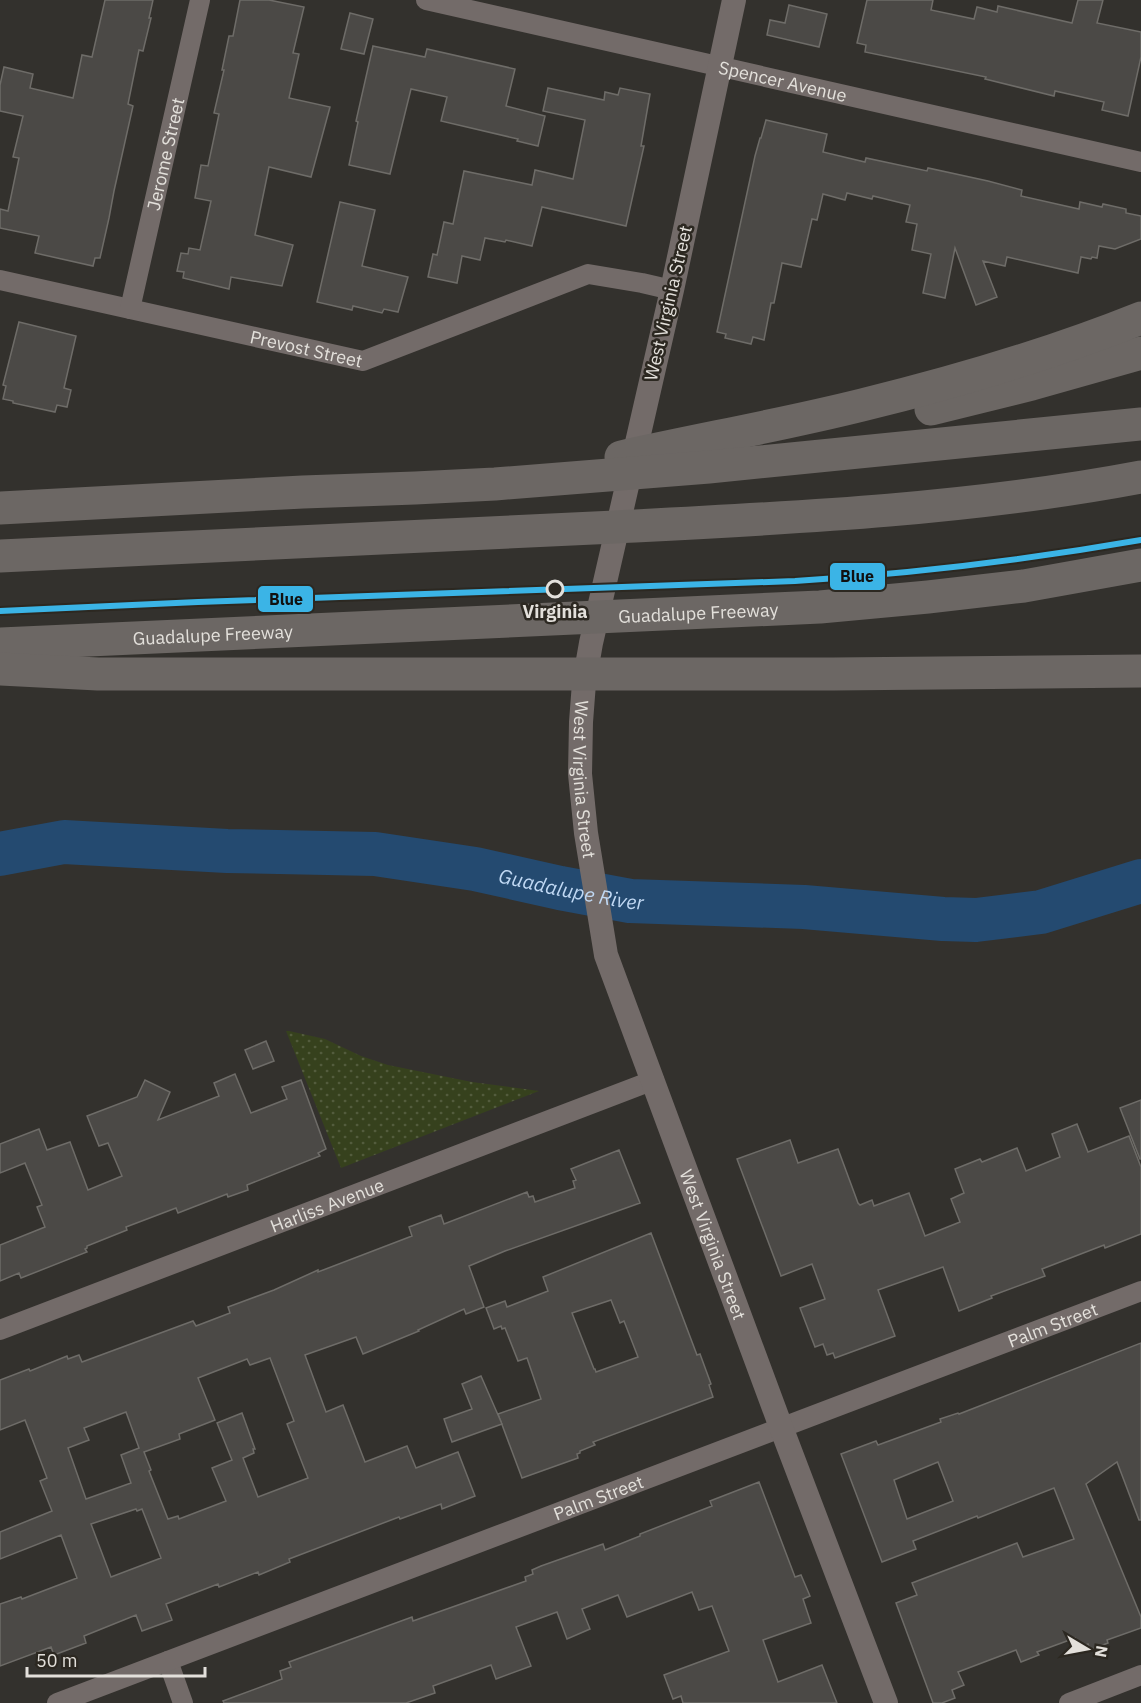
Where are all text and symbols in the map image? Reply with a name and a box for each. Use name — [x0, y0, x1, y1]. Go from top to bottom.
street label: Spencer Avenue — [717, 55, 849, 107]
street label: Jerome Street — [141, 95, 189, 213]
street label: West Virginia Street — [639, 223, 697, 383]
street label: Prevost Street — [248, 325, 365, 372]
line badge: Blue — [829, 562, 886, 591]
text: Blue — [840, 566, 874, 586]
marker: Virginia — [546, 580, 564, 598]
line badge: Blue — [257, 585, 314, 613]
text: Blue — [269, 589, 303, 609]
street label: Guadalupe Freeway — [618, 597, 779, 628]
place label: Virginia — [522, 600, 588, 623]
street label: Guadalupe Freeway — [132, 619, 293, 649]
street label: West Virginia Street — [568, 699, 601, 860]
water label: Guadalupe River — [496, 861, 645, 915]
street label: West Virginia Street — [675, 1166, 752, 1323]
street label: Harliss Avenue — [267, 1173, 387, 1237]
street label: Palm Street — [1004, 1297, 1101, 1352]
street label: Palm Street — [550, 1470, 647, 1525]
north arrow — [1057, 1619, 1117, 1679]
scale bar — [27, 1640, 206, 1678]
text: N — [1091, 1644, 1113, 1659]
text: 50 m — [36, 1649, 78, 1672]

